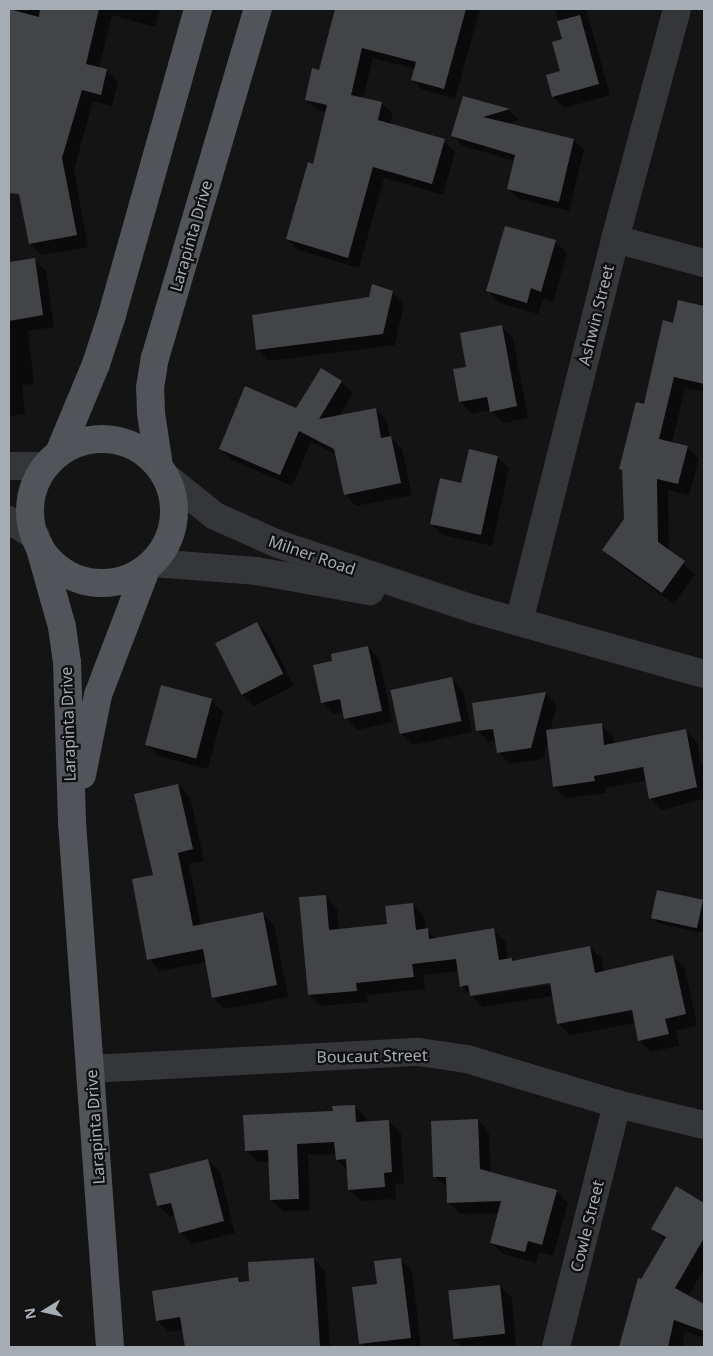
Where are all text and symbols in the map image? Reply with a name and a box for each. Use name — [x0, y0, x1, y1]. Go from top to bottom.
street label: Larapinta Drive — [166, 178, 216, 294]
street label: Ashwin Street — [574, 263, 618, 367]
street label: Milner Road — [266, 531, 358, 579]
street label: Larapinta Drive — [56, 666, 80, 782]
street label: Boucaut Street — [316, 1045, 428, 1067]
street label: Larapinta Drive — [81, 1069, 109, 1185]
street label: Cowle Street — [566, 1178, 608, 1274]
north arrow — [20, 1286, 70, 1336]
text: N — [19, 1306, 40, 1321]

